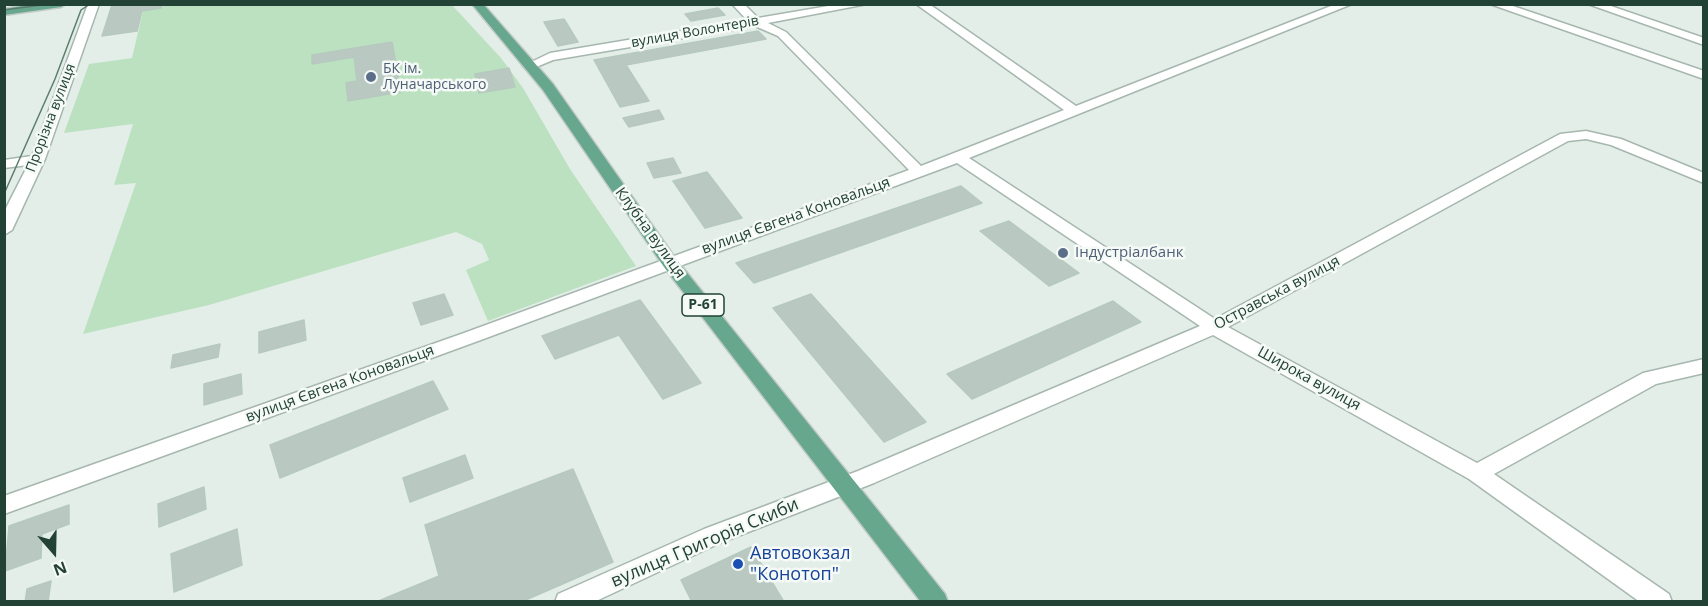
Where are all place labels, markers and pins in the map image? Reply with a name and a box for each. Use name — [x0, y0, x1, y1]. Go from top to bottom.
place label: БК ім. Луначарського — [383, 61, 486, 94]
marker: БК ім. Луначарського — [364, 70, 378, 84]
place label: Індустріалбанк — [1075, 244, 1183, 262]
marker: Індустріалбанк — [1056, 246, 1070, 260]
place label: Автовокзал "Конотоп" — [750, 543, 850, 586]
marker: Автовокзал "Конотоп" — [731, 557, 745, 571]

